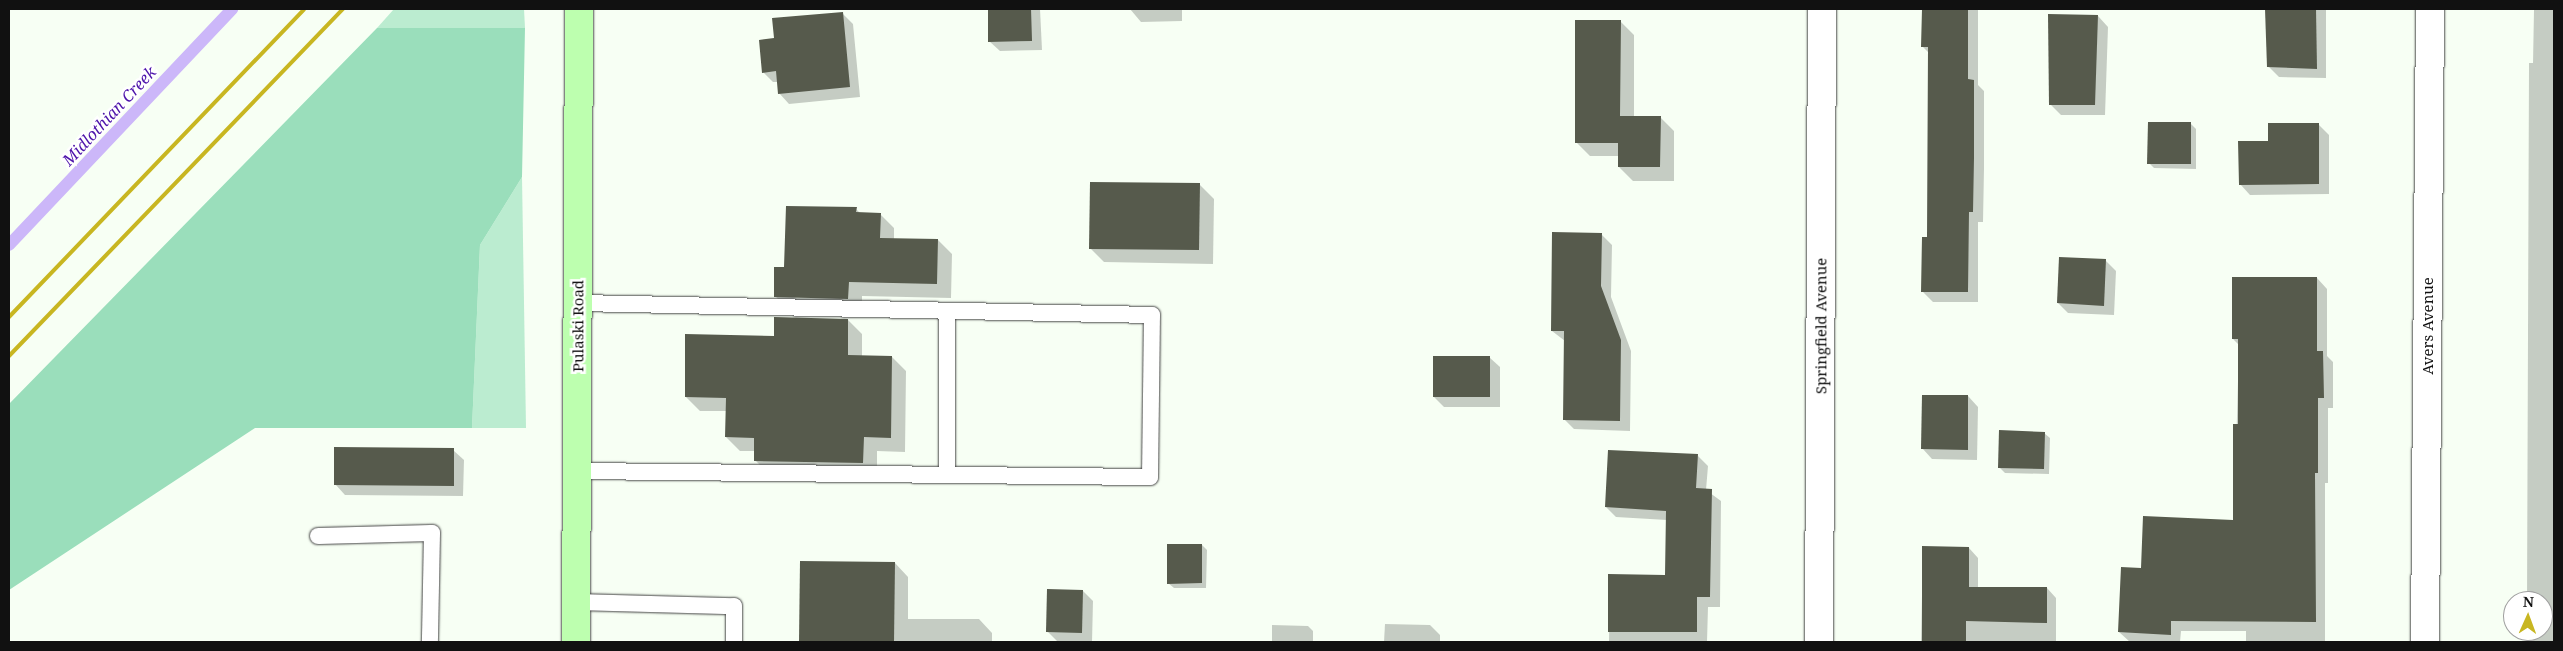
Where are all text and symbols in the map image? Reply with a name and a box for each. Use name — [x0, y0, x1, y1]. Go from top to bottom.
water label: Midlothian Creek — [58, 62, 160, 170]
street label: Springfield Avenue — [1812, 258, 1830, 394]
street label: Avers Avenue — [2419, 277, 2437, 375]
street label: Pulaski Road — [569, 280, 587, 372]
north arrow — [2503, 591, 2553, 641]
text: N — [2523, 592, 2534, 611]

